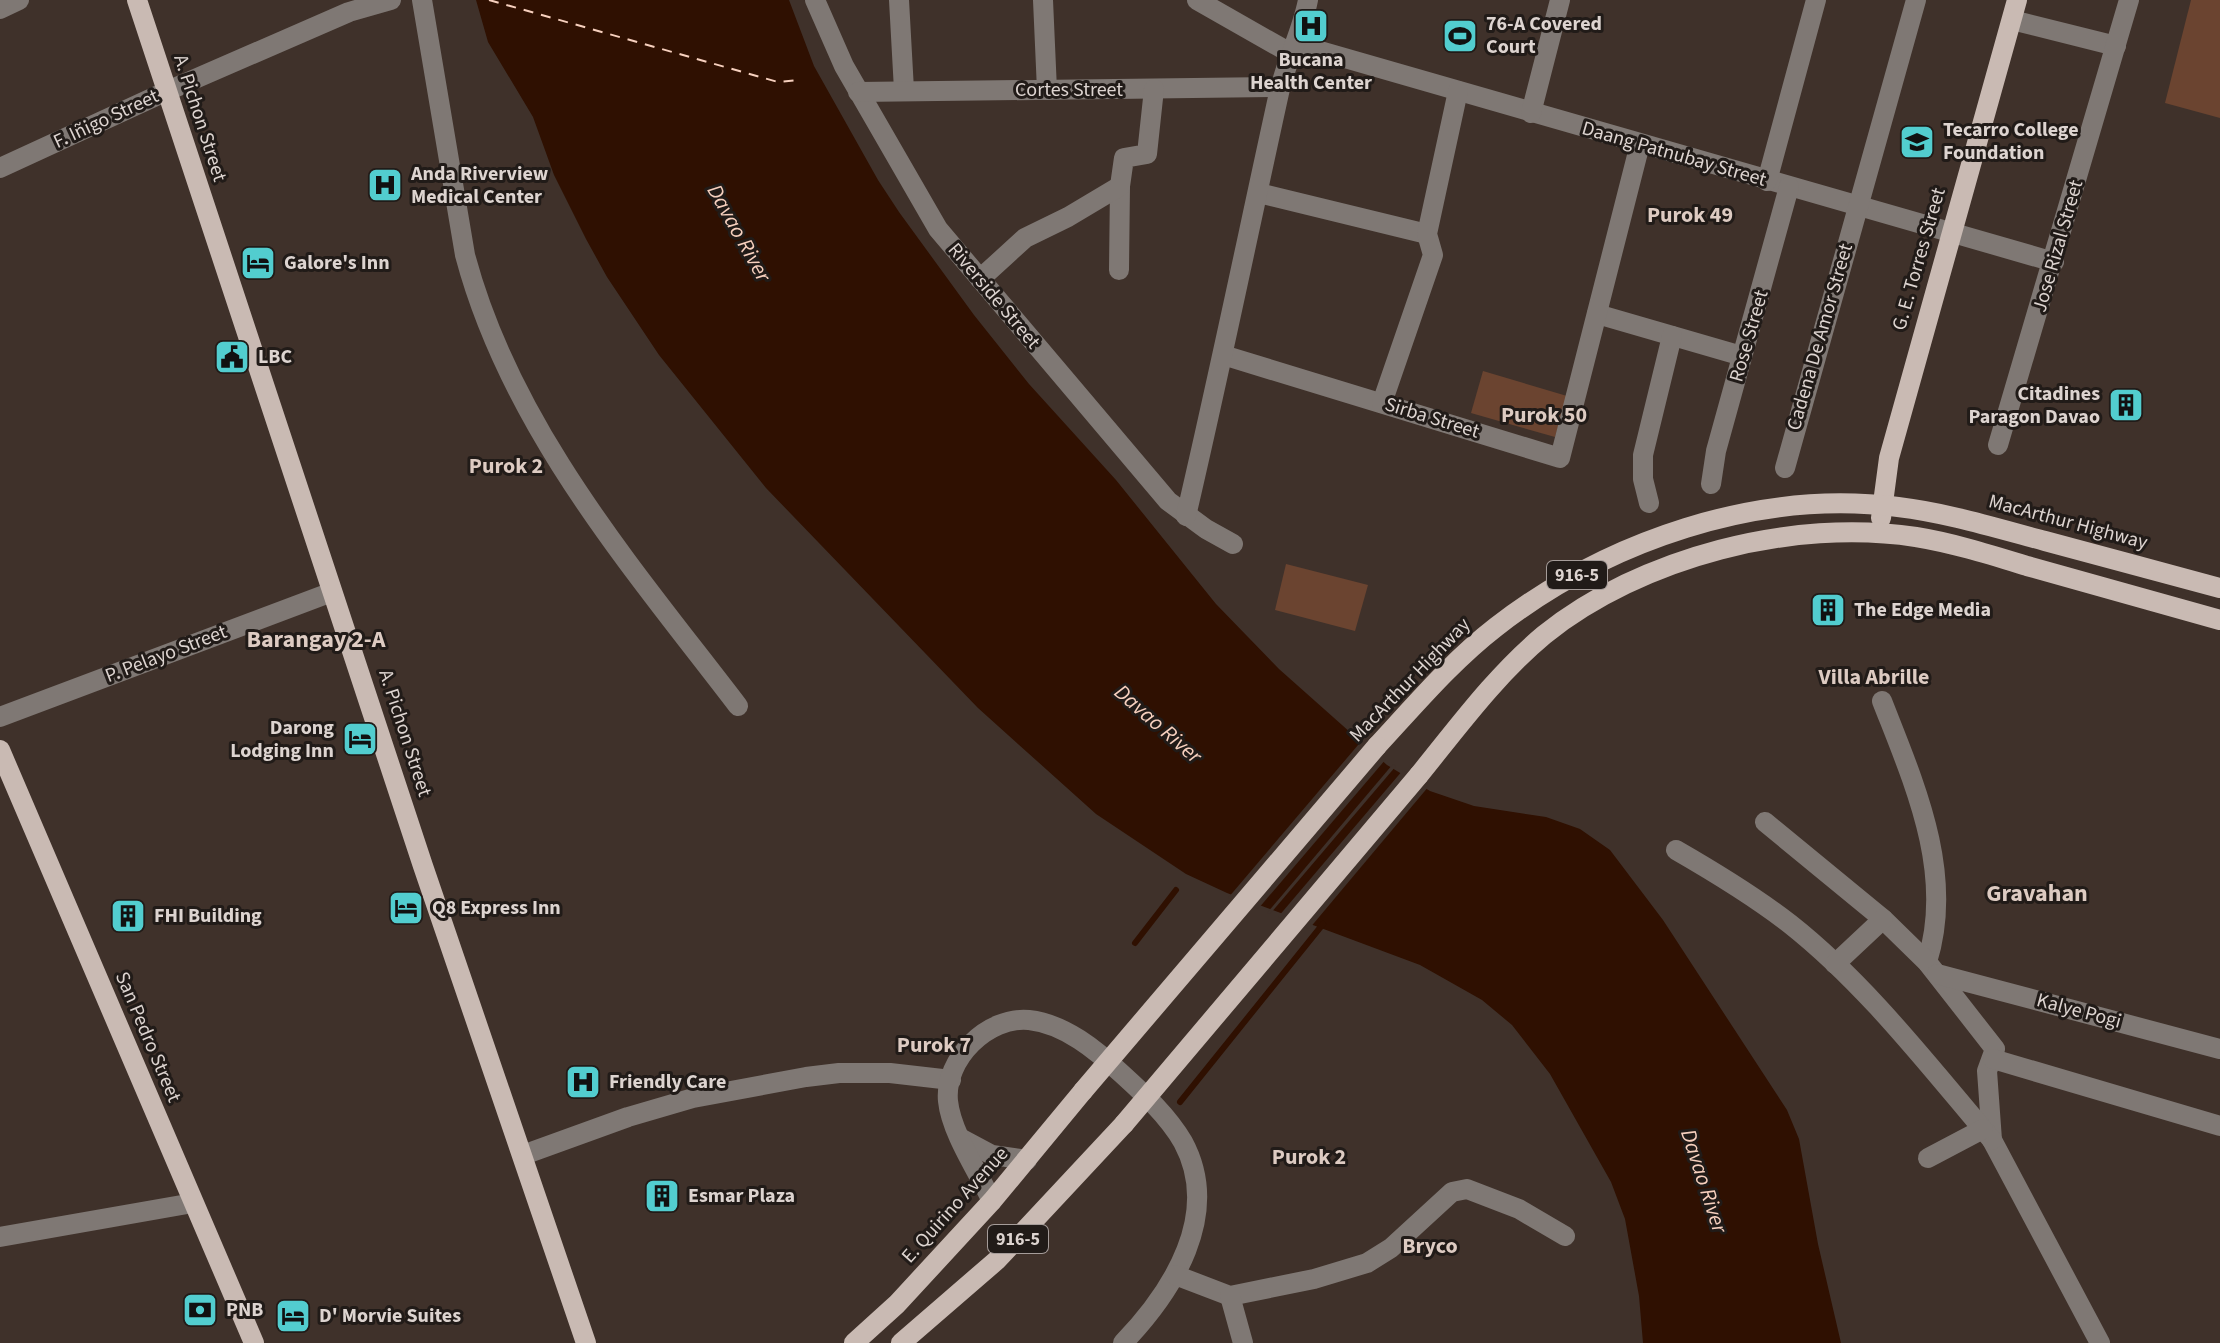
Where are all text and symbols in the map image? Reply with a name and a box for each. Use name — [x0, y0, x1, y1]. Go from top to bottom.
hospital icon: Bucana Health Center — [1292, 7, 1330, 45]
place label: 76-A Covered Court — [1486, 10, 1602, 61]
sports icon: 76-A Covered Court — [1441, 17, 1479, 55]
place label: Bucana Health Center — [1250, 46, 1372, 97]
street label: A. Pichon Street — [166, 51, 234, 185]
street label: Cortes Street — [1015, 76, 1123, 104]
street label: F. Iñigo Street — [49, 82, 163, 156]
street label: Daang Patnubay Street — [1579, 114, 1770, 194]
place label: Tecarro College Foundation — [1943, 116, 2079, 167]
school or university icon: Tecarro College Foundation — [1898, 123, 1936, 161]
place label: Anda Riverview Medical Center — [410, 160, 549, 211]
hospital icon: Anda Riverview Medical Center — [366, 166, 404, 204]
street label: Jose Rizal Street — [2026, 176, 2090, 315]
water label: Davao River — [699, 178, 780, 289]
street label: G. E. Torres Street — [1885, 184, 1953, 334]
district label: Purok 49 — [1647, 199, 1733, 231]
street label: Riverside Street — [941, 237, 1047, 355]
street label: Cadena De Amor Street — [1780, 240, 1860, 434]
hotel icon: Galore's Inn — [239, 244, 277, 282]
place label: Galore's Inn — [284, 249, 390, 277]
street label: Rose Street — [1723, 287, 1776, 385]
public building icon: LBC — [213, 338, 251, 376]
place label: LBC — [258, 343, 292, 371]
place label: Citadines Paragon Davao — [1968, 380, 2100, 431]
building icon: Citadines Paragon Davao — [2107, 386, 2145, 424]
street label: Sirba Street — [1381, 390, 1483, 446]
district label: Purok 50 — [1501, 399, 1587, 431]
district label: Purok 2 — [469, 450, 543, 482]
street label: MacArthur Highway — [1985, 487, 2151, 557]
road number: 916-5 — [1547, 561, 1607, 589]
building icon: The Edge Media — [1809, 591, 1847, 629]
place label: The Edge Media — [1854, 596, 1991, 624]
street label: MacArthur Highway — [1343, 611, 1477, 749]
street label: P. Pelayo Street — [101, 618, 231, 690]
district label: Barangay 2-A — [246, 622, 386, 657]
district label: Villa Abrille — [1818, 661, 1929, 693]
street label: A. Pichon Street — [371, 666, 439, 800]
water label: Davao River — [1107, 677, 1210, 772]
place label: Darong Lodging Inn — [230, 714, 334, 765]
hotel icon: Darong Lodging Inn — [341, 720, 379, 758]
district label: Gravahan — [1986, 876, 2088, 911]
hotel icon: Q8 Express Inn — [387, 889, 425, 927]
place label: Q8 Express Inn — [432, 894, 561, 922]
building icon: FHI Building — [109, 897, 147, 935]
place label: FHI Building — [154, 902, 262, 930]
street label: San Pedro Street — [108, 967, 188, 1107]
street label: Kalye Pogi — [2034, 986, 2124, 1036]
district label: Purok 7 — [897, 1029, 971, 1061]
hospital icon: Friendly Care — [564, 1063, 602, 1101]
place label: Friendly Care — [609, 1068, 726, 1096]
water label: Davao River — [1672, 1125, 1736, 1238]
street label: E. Quirino Avenue — [895, 1141, 1015, 1269]
district label: Purok 2 — [1272, 1141, 1346, 1173]
building icon: Esmar Plaza — [643, 1177, 681, 1215]
place label: Esmar Plaza — [688, 1182, 795, 1210]
road number: 916-5 — [988, 1225, 1048, 1253]
district label: Bryco — [1402, 1230, 1458, 1262]
bank icon: PNB — [181, 1291, 219, 1329]
place label: PNB — [226, 1296, 263, 1324]
hotel icon: D' Morvie Suites — [274, 1297, 312, 1335]
place label: D' Morvie Suites — [319, 1302, 461, 1330]

